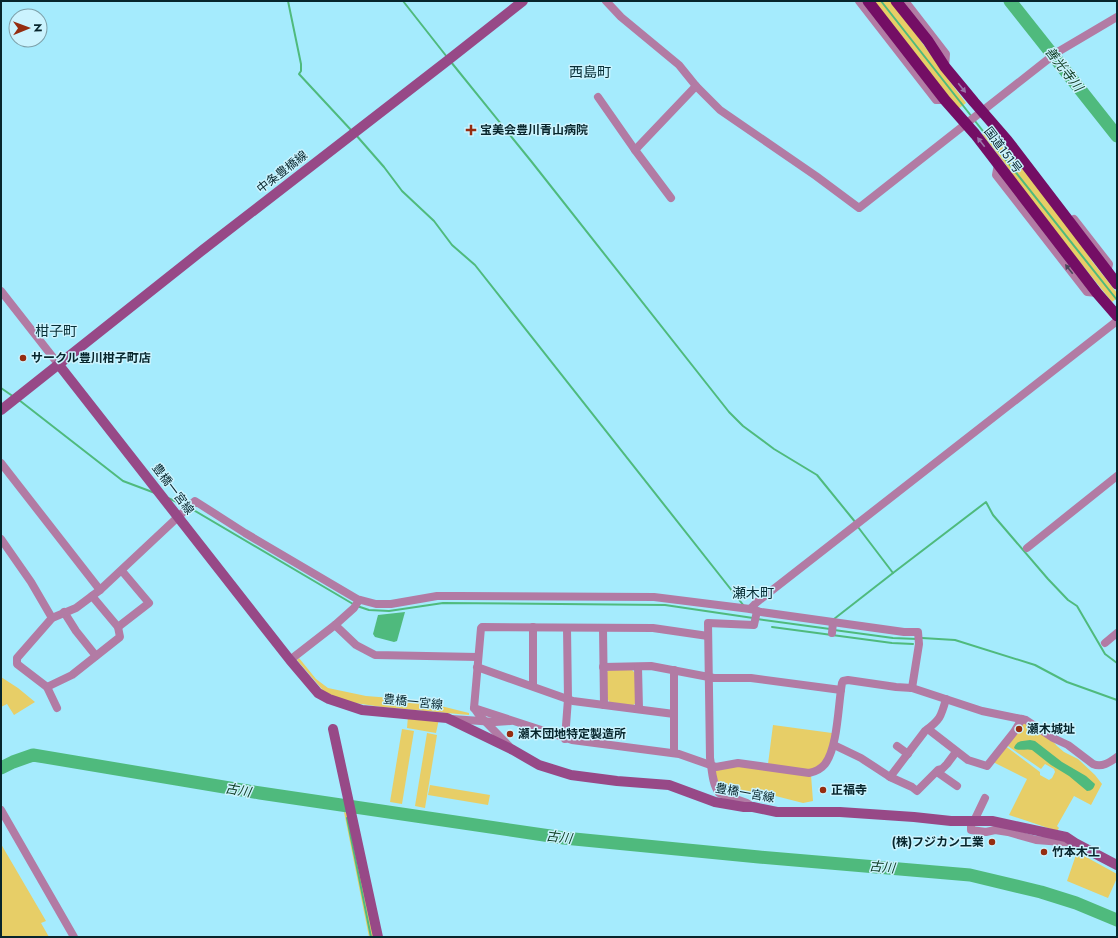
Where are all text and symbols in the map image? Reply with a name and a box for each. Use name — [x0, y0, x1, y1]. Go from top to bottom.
north arrow — [8, 8, 48, 48]
text: N — [30, 23, 46, 32]
water label: 善光寺川 — [1041, 43, 1089, 97]
district label: 西島町 — [569, 62, 611, 82]
one-way arrow — [958, 82, 966, 93]
place label: 宝美会豊川青山病院 — [480, 121, 588, 139]
street label: 国道151号 — [980, 123, 1026, 177]
marker: 宝美会豊川青山病院 — [465, 124, 477, 136]
one-way arrow — [977, 136, 985, 147]
street label: 中条豊橋線 — [253, 146, 311, 198]
one-way arrow — [1065, 264, 1074, 275]
district label: 柑子町 — [35, 321, 77, 341]
place label: サークル豊川柑子町店 — [31, 349, 151, 367]
marker: サークル豊川柑子町店 — [18, 353, 28, 363]
street label: 豊橋一宮線 — [148, 460, 198, 518]
district label: 瀬木町 — [732, 583, 774, 603]
street label: 豊橋一宮線 — [382, 690, 444, 714]
place label: 瀬木城址 — [1027, 720, 1075, 738]
marker: 瀬木城址 — [1014, 724, 1024, 734]
place label: 瀬木団地特定製造所 — [518, 725, 626, 743]
marker: 瀬木団地特定製造所 — [505, 729, 515, 739]
water label: 古川 — [224, 778, 254, 802]
street label: 豊橋一宮線 — [714, 779, 776, 807]
place label: 正福寺 — [831, 781, 867, 799]
marker: 正福寺 — [818, 785, 828, 795]
water label: 古川 — [545, 826, 575, 848]
place label: (株)フジカン工業 — [892, 833, 984, 851]
marker: (株)フジカン工業 — [987, 837, 997, 847]
place label: 竹本木工 — [1052, 843, 1100, 861]
marker: 竹本木工 — [1039, 847, 1049, 857]
water label: 古川 — [868, 856, 898, 878]

